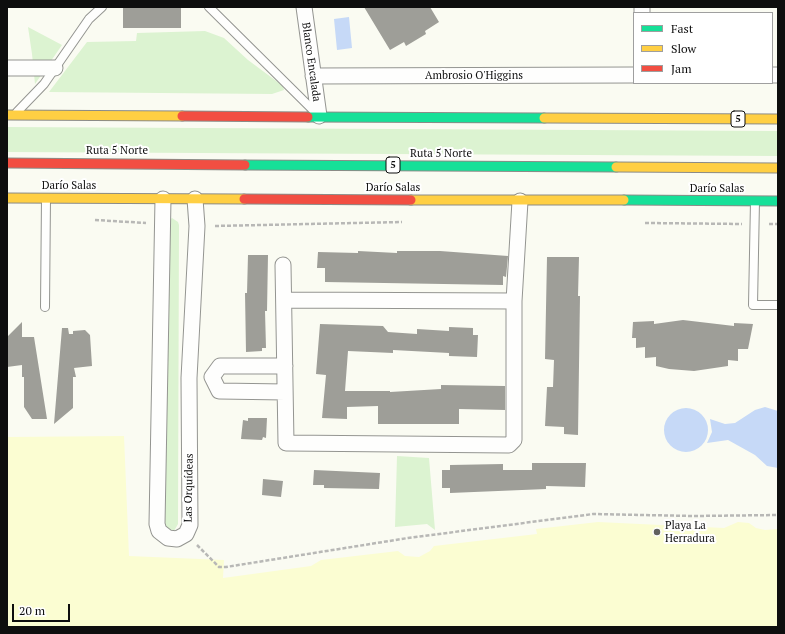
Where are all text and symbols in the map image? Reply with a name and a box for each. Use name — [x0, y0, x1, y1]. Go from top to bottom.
legend — [633, 12, 773, 84]
street label: Blanco Encalada — [299, 21, 323, 103]
text: Fast — [671, 21, 693, 36]
text: Slow — [671, 41, 696, 56]
text: Jam — [671, 61, 692, 76]
street label: Ambrosio O'Higgins — [425, 69, 523, 83]
road number: 5 — [731, 111, 745, 127]
street label: Ruta 5 Norte — [86, 144, 148, 158]
street label: Ruta 5 Norte — [410, 147, 472, 161]
road number: 5 — [386, 157, 400, 173]
street label: Darío Salas — [42, 179, 96, 193]
street label: Darío Salas — [366, 181, 420, 195]
street label: Darío Salas — [690, 182, 744, 196]
street label: Las Orquídeas — [182, 453, 196, 523]
place label: Playa La Herradura — [665, 519, 715, 545]
marker: Playa La Herradura — [652, 527, 662, 537]
scale bar — [14, 596, 72, 622]
text: 20 m — [19, 603, 45, 618]

